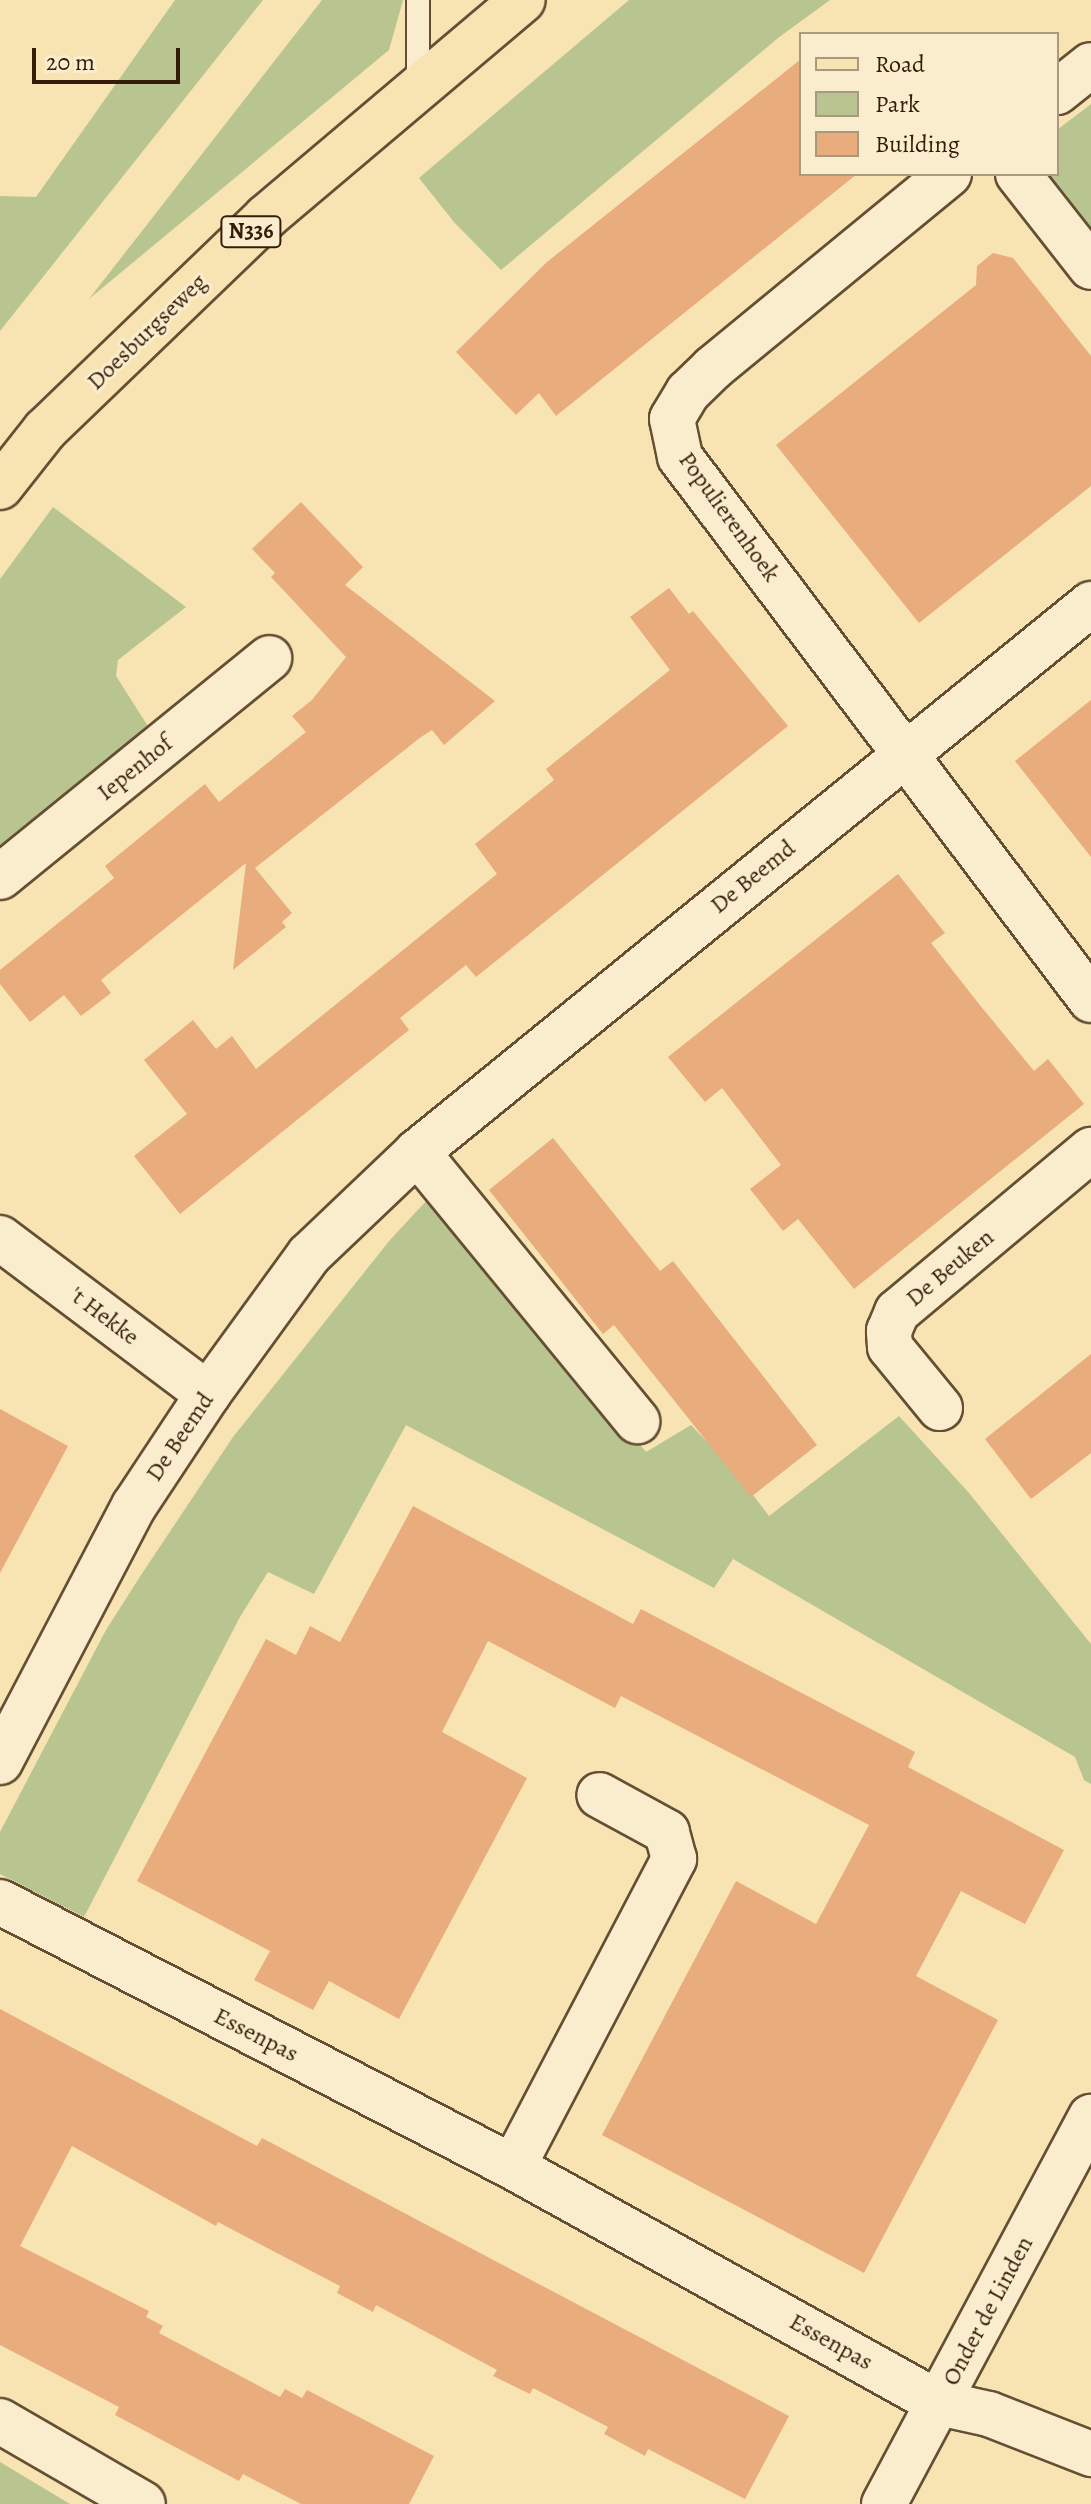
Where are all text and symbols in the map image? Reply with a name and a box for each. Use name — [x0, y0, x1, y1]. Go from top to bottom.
scale bar — [36, 32, 184, 82]
legend — [799, 32, 1059, 176]
text: 20 m — [46, 46, 95, 78]
text: Road — [875, 48, 925, 80]
text: Park — [875, 88, 920, 120]
text: Building — [875, 128, 960, 160]
road number: N336 — [219, 214, 283, 250]
street label: Doesburgseweg — [81, 268, 213, 396]
street label: Populierenhoek — [672, 446, 786, 588]
street label: Iepenhof — [92, 729, 178, 807]
street label: De Beemd — [705, 834, 801, 920]
street label: De Beuken — [900, 1223, 1000, 1313]
street label: 't Hekke — [64, 1281, 144, 1351]
street label: De Beemd — [140, 1387, 220, 1487]
street label: Essenpas — [209, 2002, 303, 2068]
street label: Onder de Linden — [937, 2232, 1039, 2390]
street label: Essenpas — [784, 2307, 878, 2377]

